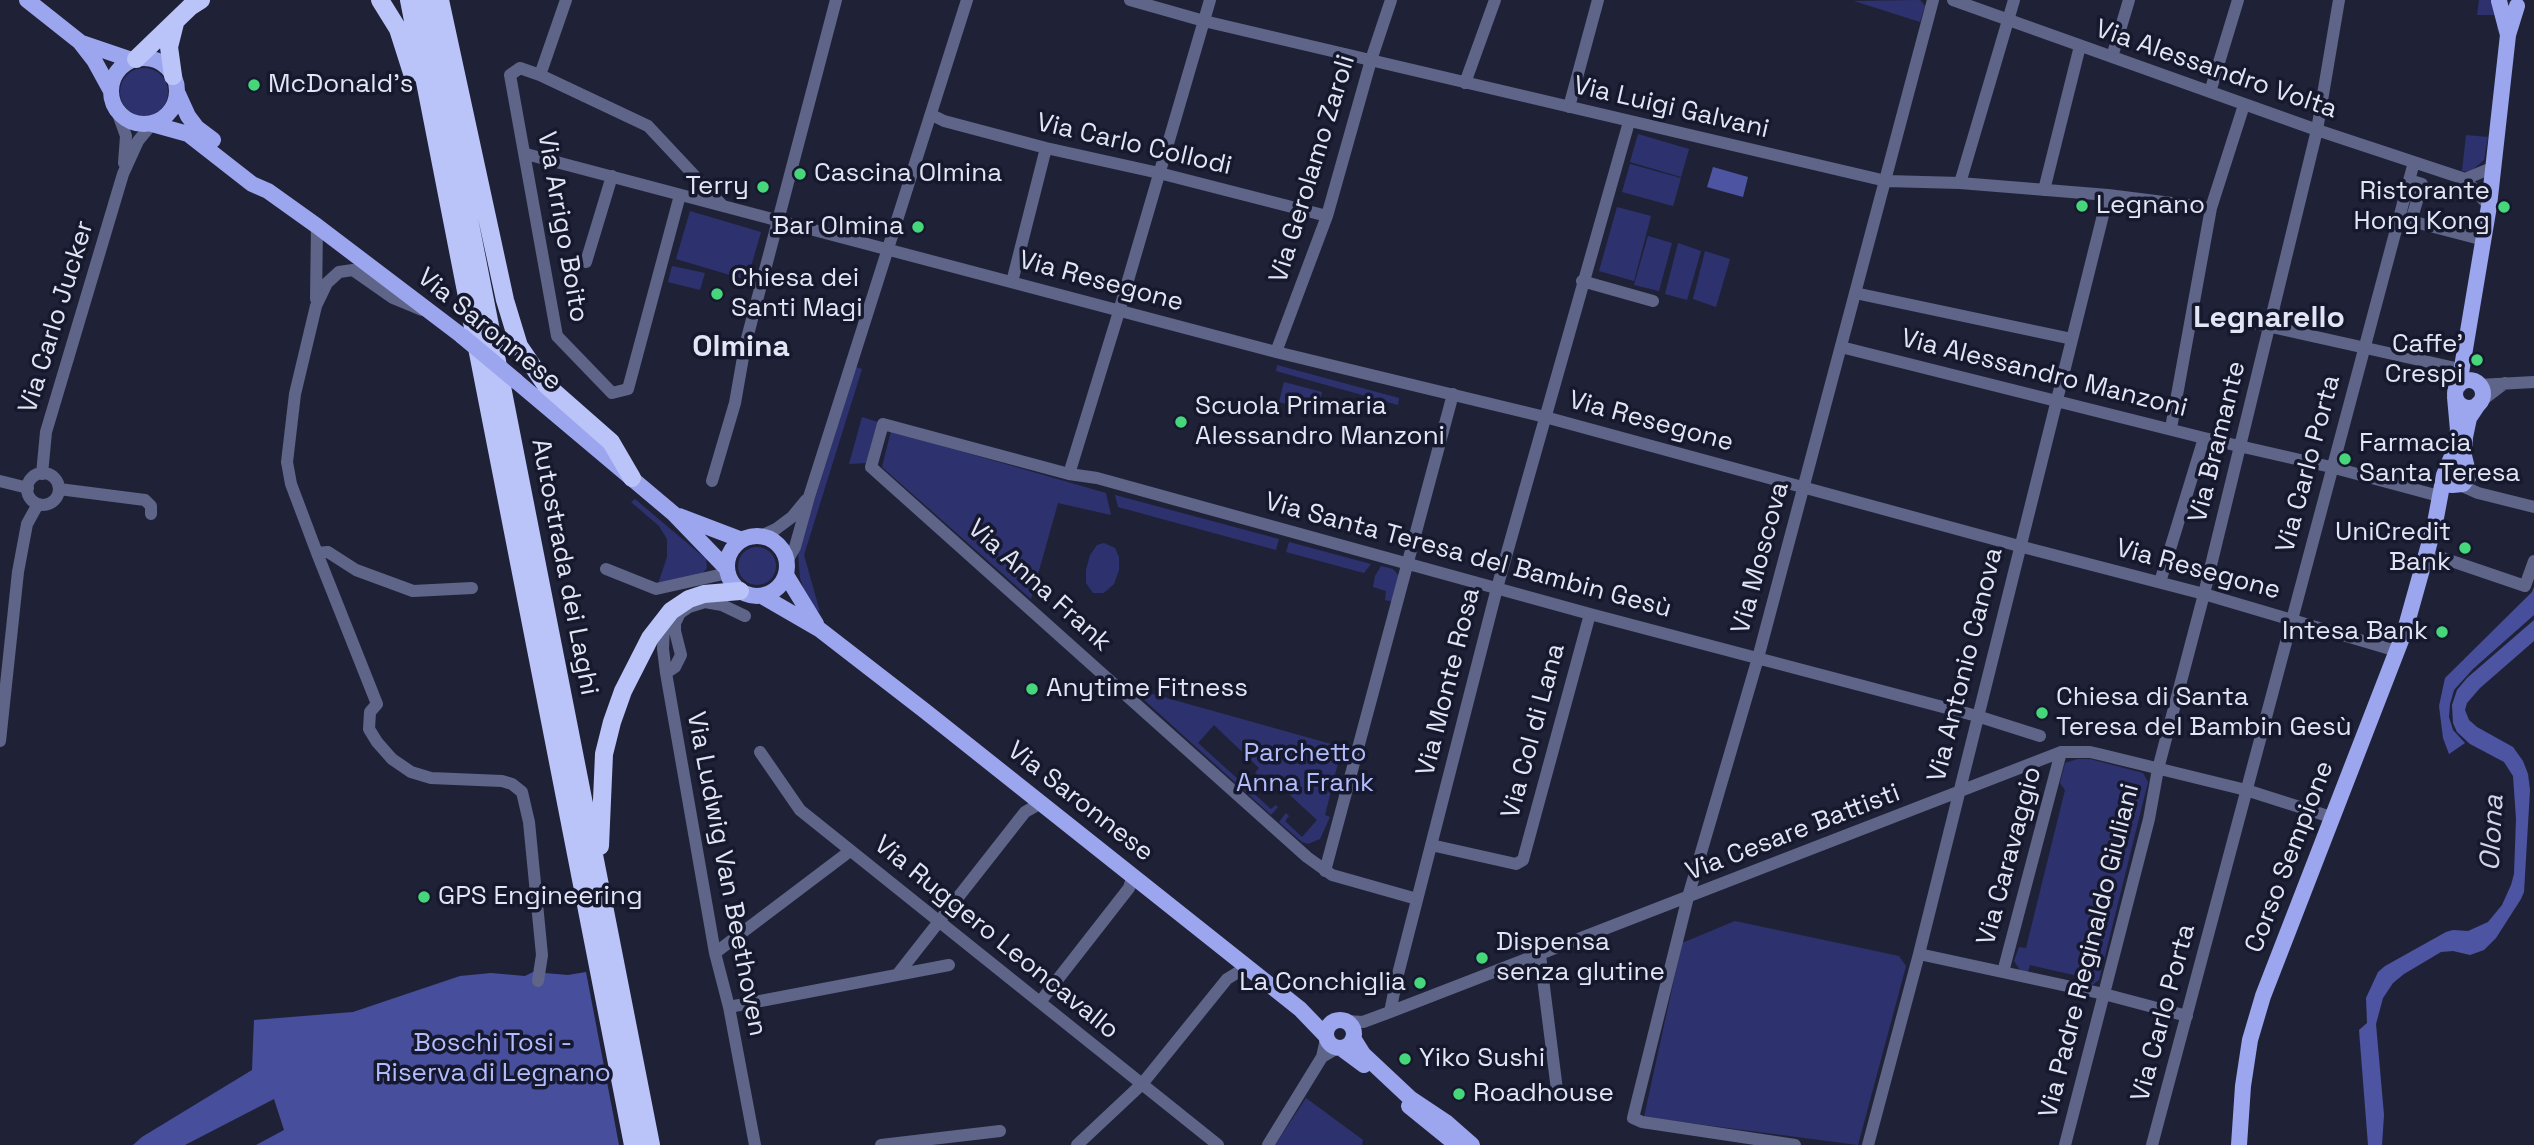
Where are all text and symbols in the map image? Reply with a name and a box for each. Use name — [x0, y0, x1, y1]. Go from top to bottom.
street label: Via Alessandro Volta — [2091, 14, 2341, 126]
street label: Via Gerolamo Zaroli — [1263, 51, 1363, 287]
place label: McDonald's — [268, 69, 413, 101]
street label: Via Luigi Galvani — [1570, 70, 1772, 146]
marker: McDonald's — [246, 77, 262, 93]
street label: Via Carlo Collodi — [1033, 107, 1235, 183]
street label: Via Arrigo Boito — [530, 129, 594, 325]
place label: Cascina Olmina — [814, 158, 1002, 190]
marker: Cascina Olmina — [792, 166, 808, 182]
place label: Terry — [685, 171, 749, 203]
place label: Ristorante Hong Kong — [2354, 176, 2490, 238]
marker: Terry — [755, 179, 771, 195]
place label: Legnano — [2096, 190, 2205, 222]
marker: Legnano — [2074, 198, 2090, 214]
marker: Ristorante Hong Kong — [2496, 199, 2512, 215]
place label: Bar Olmina — [772, 211, 904, 243]
street label: Via Carlo Jucker — [13, 217, 101, 417]
marker: Bar Olmina — [910, 219, 926, 235]
street label: Via Resegone — [1015, 245, 1187, 319]
street label: Via Saronnese — [411, 262, 567, 398]
place label: Chiesa dei Santi Magi — [731, 263, 863, 324]
marker: Chiesa dei Santi Magi — [709, 286, 725, 302]
district label: Legnarello — [2193, 301, 2345, 337]
street label: Via Alessandro Manzoni — [1898, 323, 2190, 425]
place label: Caffe' Crespi — [2385, 329, 2463, 390]
district label: Olmina — [692, 330, 790, 366]
marker: Caffe' Crespi — [2469, 352, 2485, 368]
street label: Via Bramante — [2183, 358, 2253, 526]
street label: Via Carlo Porta — [2270, 372, 2348, 556]
street label: Via Resegone — [1565, 385, 1737, 459]
place label: Scuola Primaria Alessandro Manzoni — [1195, 391, 1445, 452]
marker: Scuola Primaria Alessandro Manzoni — [1173, 414, 1189, 430]
place label: Farmacia Santa Teresa — [2359, 428, 2520, 490]
street label: Autostrada dei Laghi — [524, 436, 604, 698]
marker: Farmacia Santa Teresa — [2337, 451, 2353, 467]
street label: Via Moscova — [1726, 479, 1796, 637]
street label: Via Santa Teresa del Bambin Gesù — [1261, 487, 1675, 625]
street label: Via Anna Frank — [961, 513, 1117, 659]
place label: UniCredit Bank — [2335, 517, 2451, 578]
street label: Via Resegone — [2112, 533, 2284, 607]
marker: UniCredit Bank — [2457, 540, 2473, 556]
street label: Via Antonio Canova — [1922, 545, 2010, 785]
street label: Via Monte Rosa — [1411, 585, 1487, 779]
place label: Intesa Bank — [2282, 616, 2428, 648]
marker: Intesa Bank — [2434, 624, 2450, 640]
street label: Via Col di Lana — [1496, 640, 1572, 822]
place label: Anytime Fitness — [1046, 673, 1248, 705]
marker: Anytime Fitness — [1024, 681, 1040, 697]
place label: Chiesa di Santa Teresa del Bambin Gesù — [2056, 682, 2352, 744]
marker: Chiesa di Santa Teresa del Bambin Gesù — [2034, 705, 2050, 721]
street label: Via Ludwig Van Beethoven — [679, 709, 773, 1039]
street label: Via Saronnese — [1001, 735, 1159, 869]
park label: Parchetto Anna Frank — [1236, 738, 1374, 800]
street label: Corso Sempione — [2239, 757, 2341, 957]
street label: Via Caravaggio — [1971, 763, 2049, 949]
street label: Via Cesare Battisti — [1682, 778, 1904, 888]
street label: Via Padre Reginaldo Giuliani — [2033, 781, 2147, 1121]
water label: Olona — [2474, 794, 2512, 872]
street label: Via Ruggero Leoncavallo — [867, 830, 1125, 1046]
place label: GPS Engineering — [438, 881, 643, 913]
marker: GPS Engineering — [416, 889, 432, 905]
street label: Via Carlo Porta — [2125, 921, 2203, 1105]
place label: Dispensa senza glutine — [1496, 927, 1665, 988]
marker: Dispensa senza glutine — [1474, 950, 1490, 966]
place label: La Conchiglia — [1239, 967, 1406, 999]
marker: La Conchiglia — [1412, 975, 1428, 991]
park label: Boschi Tosi - Riserva di Legnano — [375, 1028, 611, 1090]
place label: Yiko Sushi — [1419, 1043, 1545, 1075]
marker: Yiko Sushi — [1397, 1051, 1413, 1067]
place label: Roadhouse — [1473, 1078, 1614, 1110]
marker: Roadhouse — [1451, 1086, 1467, 1102]

